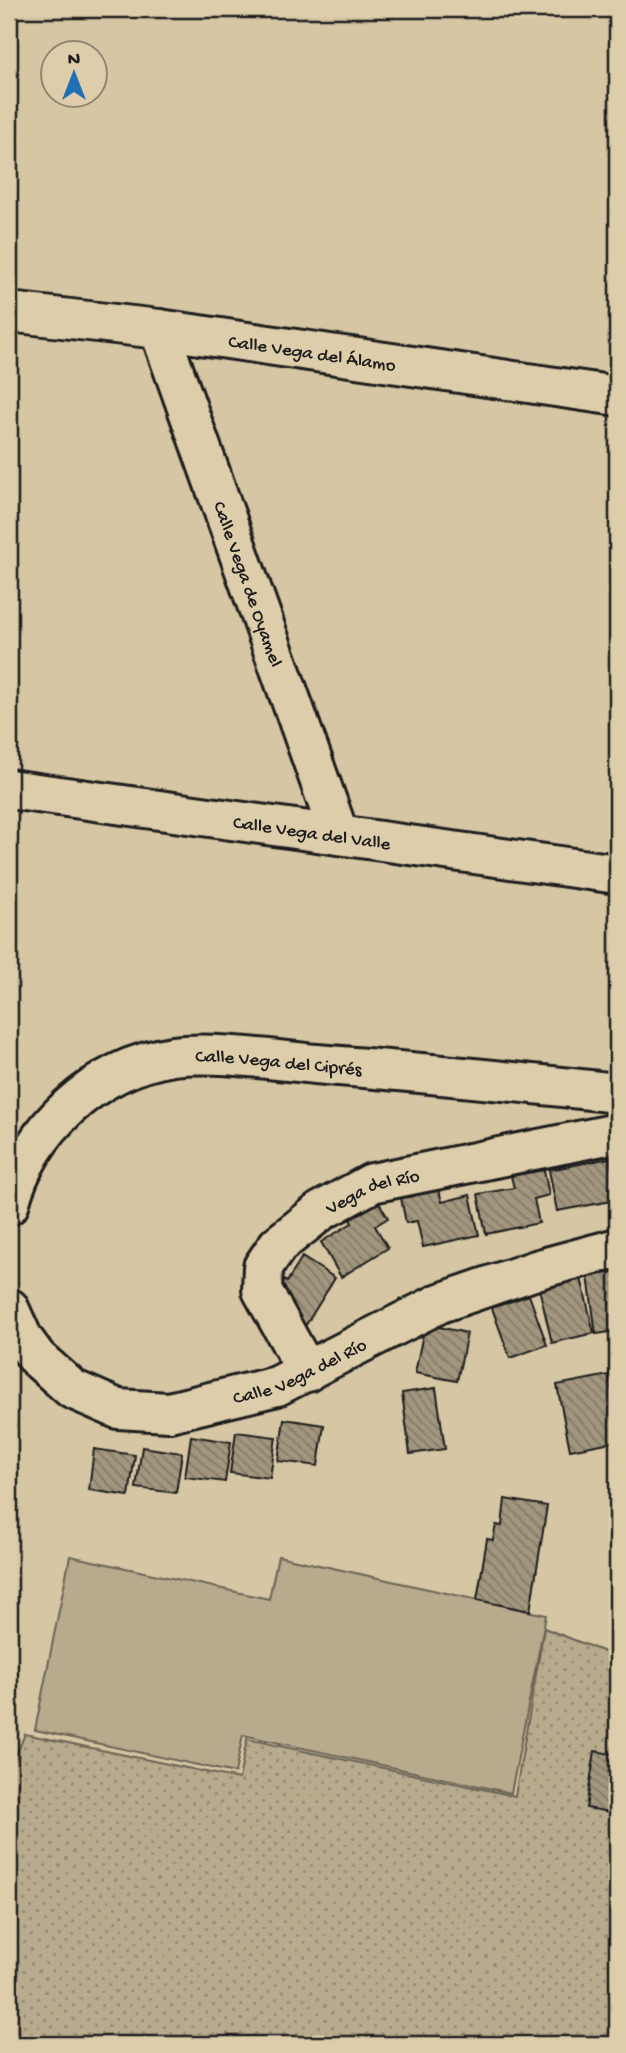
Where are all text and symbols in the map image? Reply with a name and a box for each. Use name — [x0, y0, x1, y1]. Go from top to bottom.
north arrow — [38, 38, 108, 108]
text: N — [68, 49, 80, 72]
street label: Calle Vega del Álamo — [227, 331, 397, 379]
street label: Calle Vega de Oyamel — [206, 499, 286, 670]
street label: Calle Vega del Valle — [231, 812, 392, 857]
street label: Calle Vega del Ciprés — [195, 1047, 363, 1083]
street label: Vega del Río — [322, 1166, 422, 1222]
street label: Calle Vega del Río — [231, 1334, 371, 1411]

